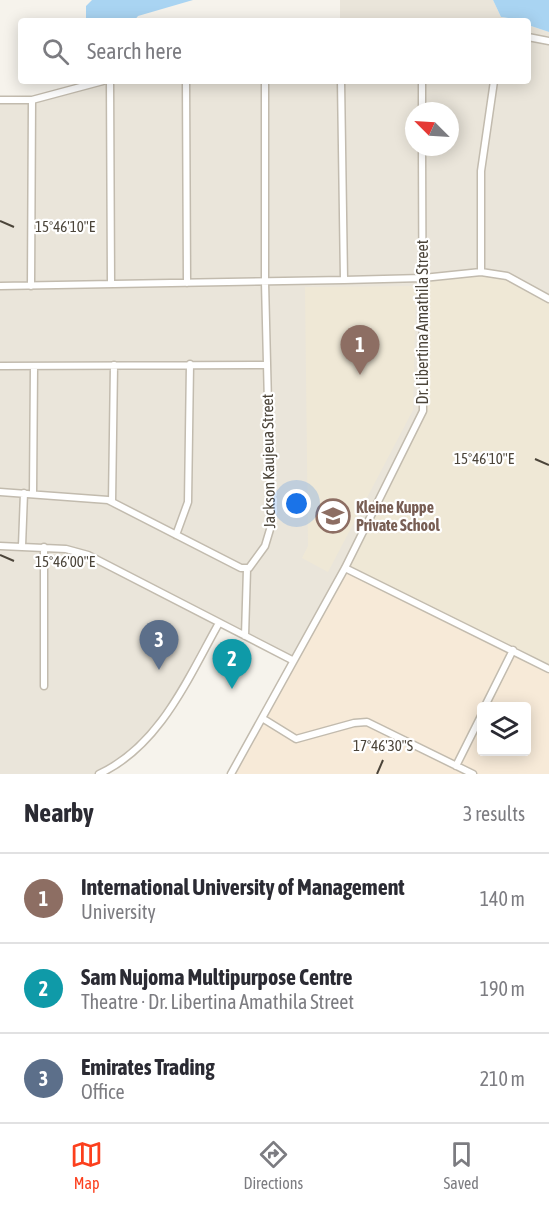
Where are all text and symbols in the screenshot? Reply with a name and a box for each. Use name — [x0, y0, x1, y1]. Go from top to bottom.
search box — [18, 18, 531, 84]
icon: search — [39, 35, 72, 68]
text: Search here — [87, 38, 182, 64]
north arrow — [405, 102, 459, 156]
text: 15°46'10"E — [35, 218, 96, 235]
street label: Dr. Libertina Amathila Street — [413, 239, 431, 404]
pin: 1 — [340, 326, 380, 375]
street label: Jackson Kaujeua Street — [258, 393, 279, 529]
text: 15°46'10"E — [454, 450, 515, 467]
your location — [282, 489, 311, 518]
school or university icon: Kleine Kuppe Private School — [315, 498, 351, 534]
place label: Kleine Kuppe Private School — [356, 498, 440, 534]
text: 15°46'00"E — [35, 553, 96, 570]
pin: 3 — [140, 620, 178, 670]
pin: 2 — [212, 640, 252, 689]
map controls — [477, 702, 531, 756]
button: layers — [477, 702, 531, 756]
text: 17°46'30"S — [353, 737, 413, 754]
text: Nearby — [24, 798, 94, 828]
text: 3 results — [463, 802, 525, 825]
text: International University of Management — [81, 874, 405, 900]
text: 1 — [39, 887, 48, 910]
text: 140 m — [480, 887, 525, 910]
text: University — [81, 900, 156, 923]
text: Sam Nujoma Multipurpose Centre — [81, 964, 352, 990]
text: 2 — [39, 977, 48, 1000]
text: 190 m — [480, 977, 525, 1000]
text: Theatre · Dr. Libertina Amathila Street — [81, 990, 354, 1013]
text: Emirates Trading — [81, 1054, 215, 1080]
text: 3 — [39, 1067, 48, 1090]
text: 210 m — [480, 1067, 525, 1090]
text: Office — [81, 1080, 125, 1103]
tab: Map — [70, 1138, 103, 1192]
tab: Directions — [243, 1138, 303, 1192]
tab: Saved — [443, 1138, 479, 1192]

